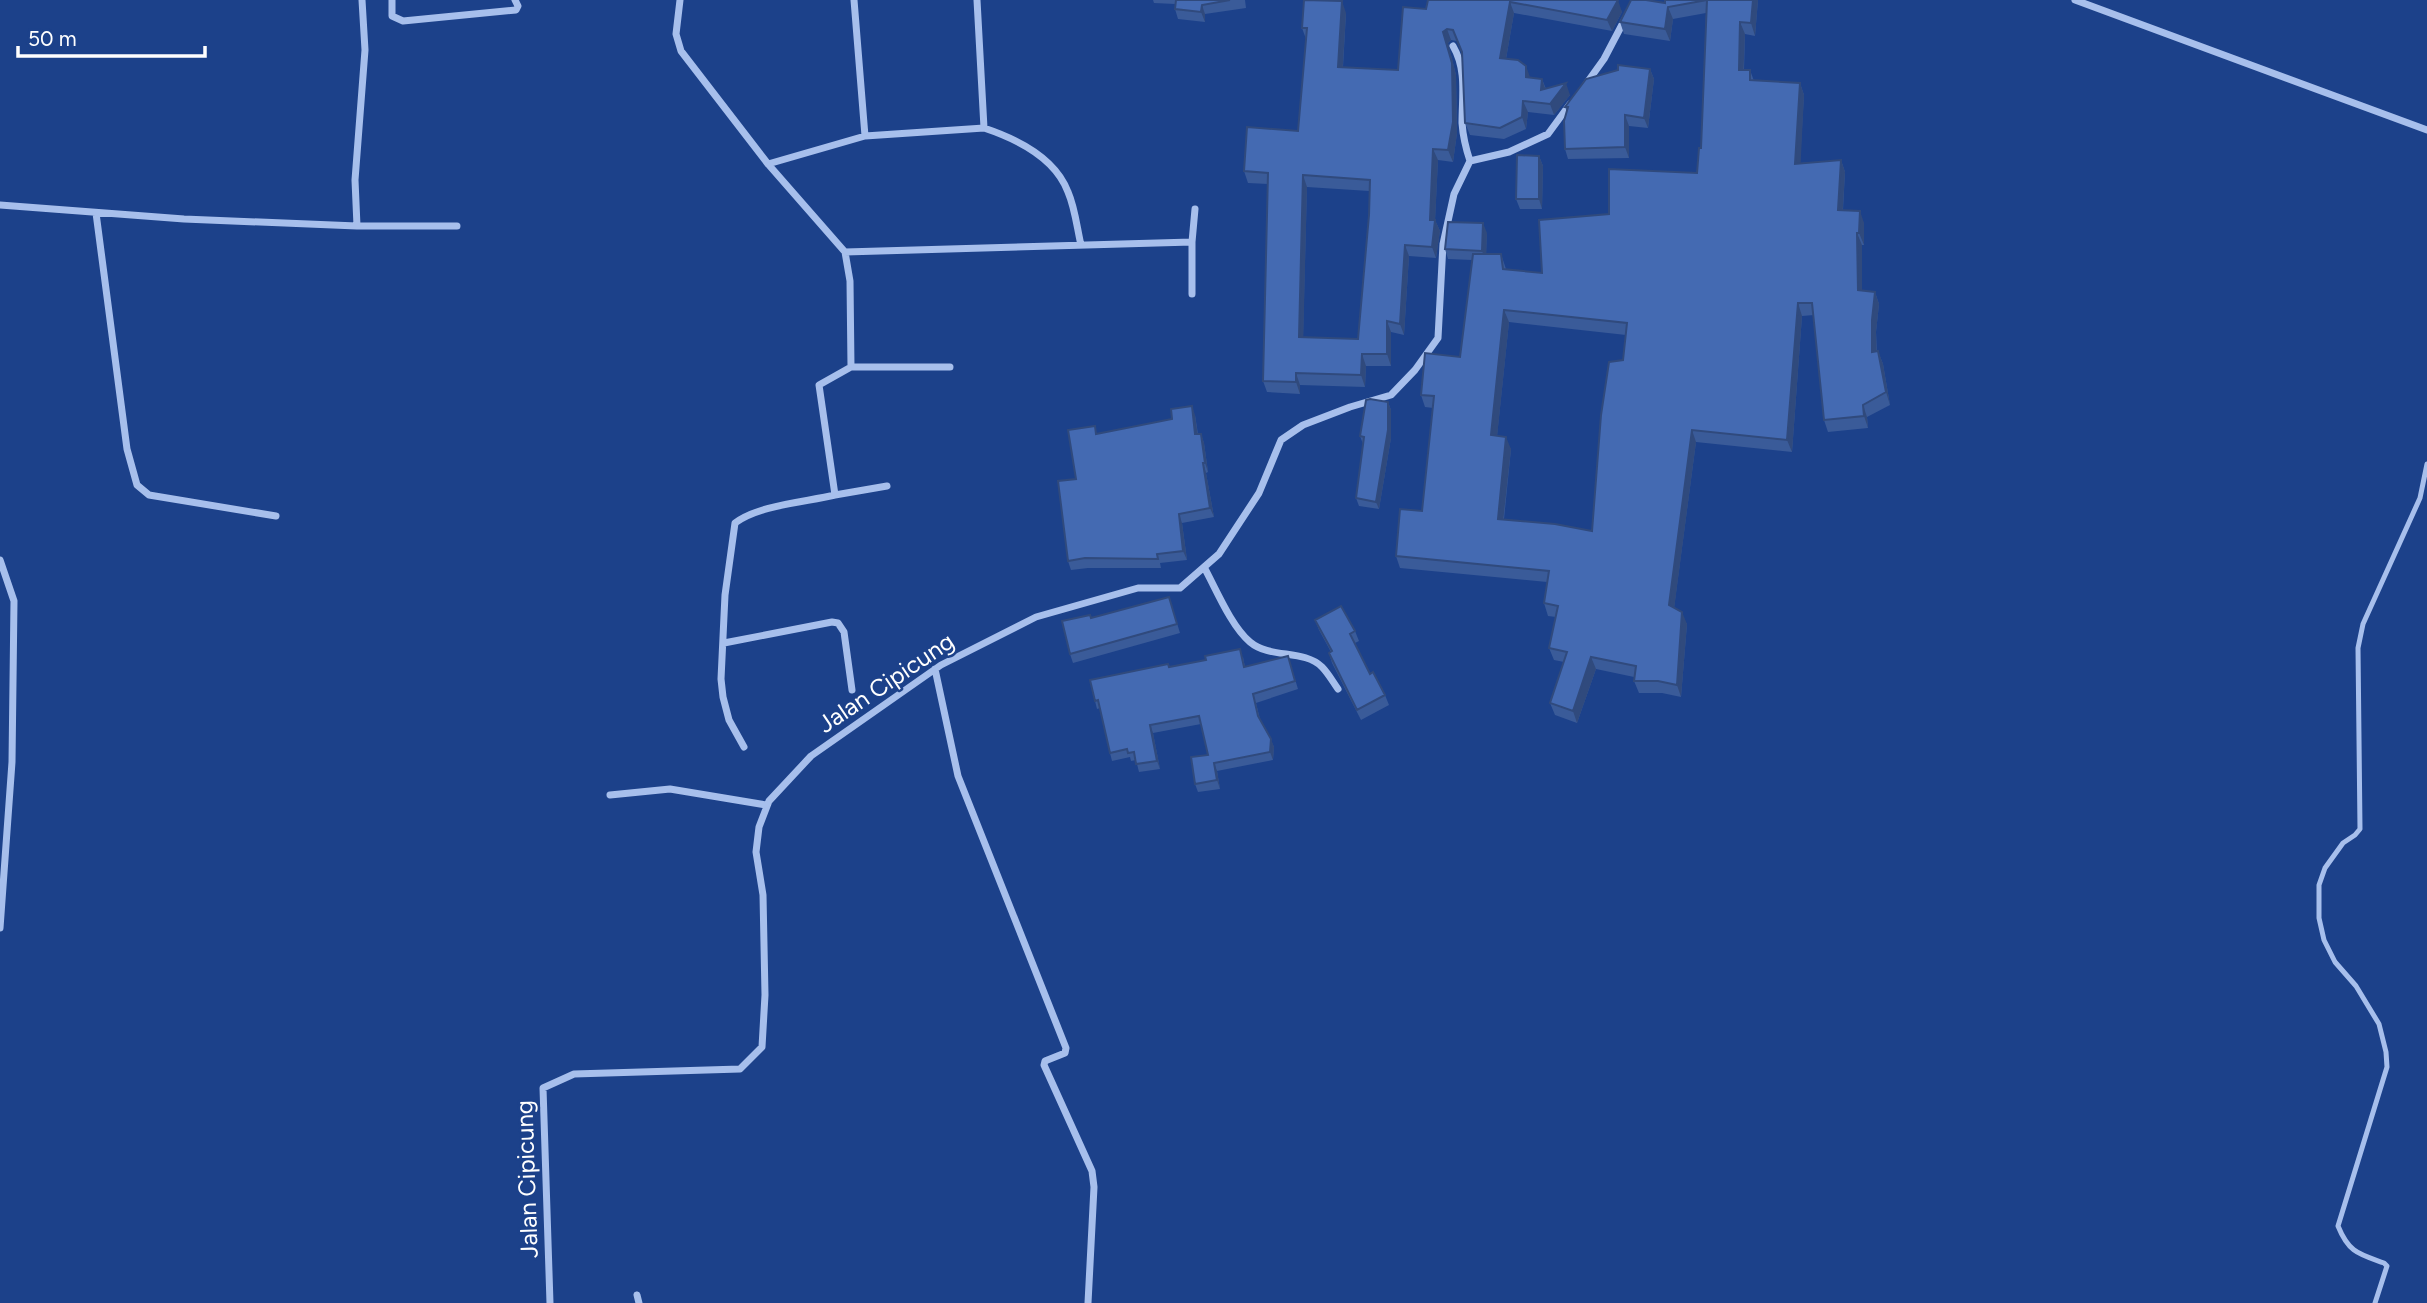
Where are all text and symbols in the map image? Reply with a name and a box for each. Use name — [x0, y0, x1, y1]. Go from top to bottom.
scale bar — [18, 14, 205, 58]
text: 50 m — [28, 26, 77, 51]
street label: Jalan Cipicung — [812, 626, 959, 739]
street label: Jalan Cipicung — [509, 1100, 544, 1258]

